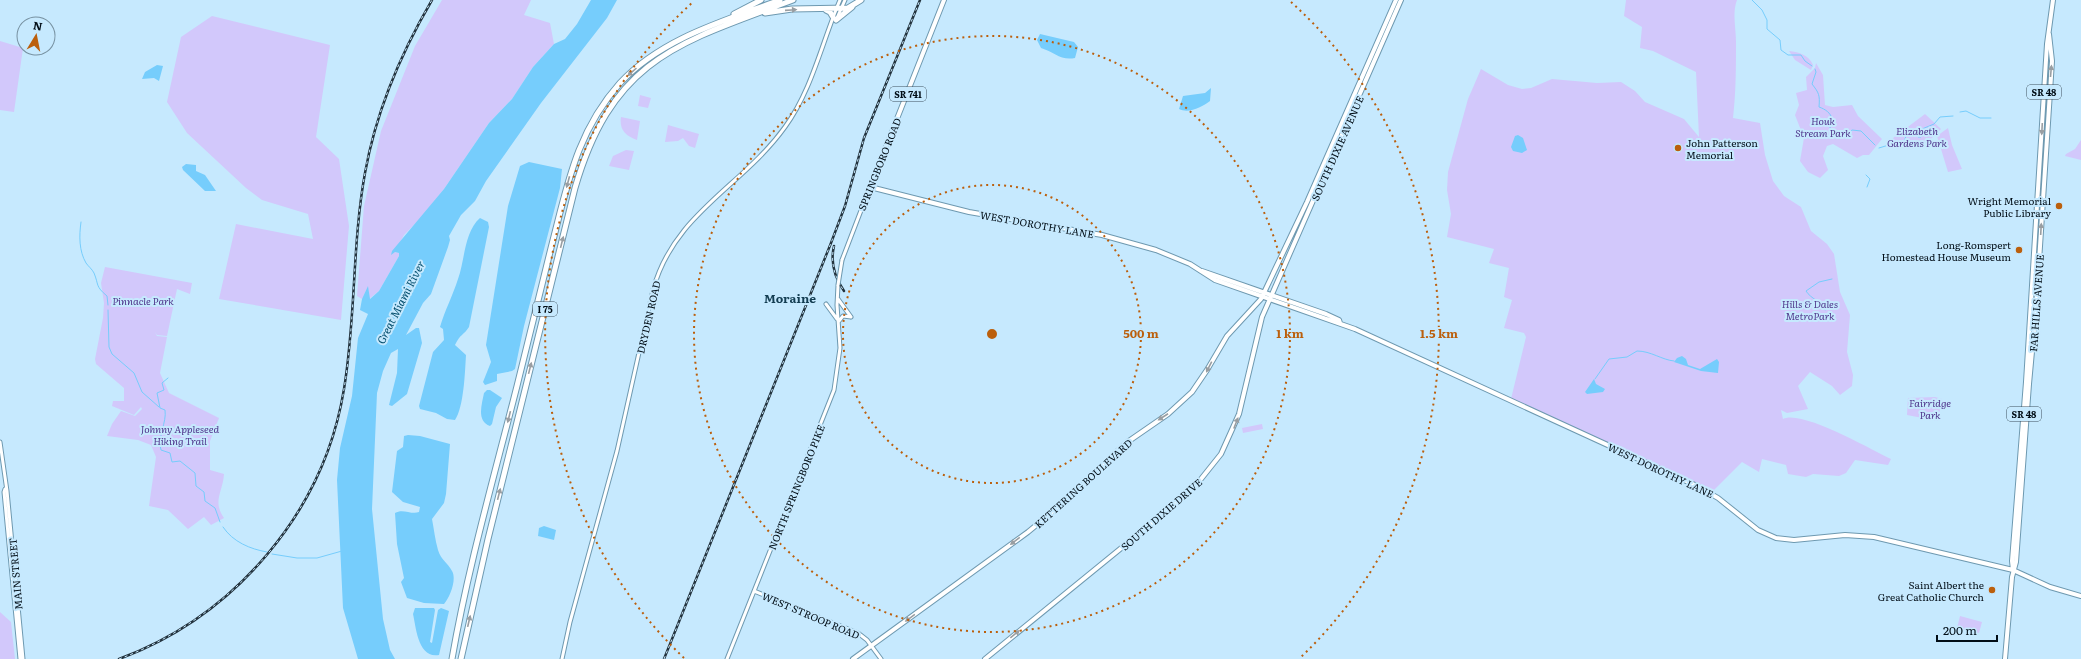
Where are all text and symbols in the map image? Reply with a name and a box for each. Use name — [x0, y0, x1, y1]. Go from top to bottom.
one-way arrow — [785, 6, 797, 13]
north arrow — [16, 16, 56, 56]
text: N — [32, 16, 44, 34]
one-way arrow — [2048, 65, 2055, 78]
one-way arrow — [628, 67, 637, 76]
road number: SR 48 — [2027, 85, 2061, 99]
road number: SR 741 — [890, 87, 926, 101]
street label: SOUTH DIXIE AVENUE — [1307, 93, 1367, 203]
park label: Houk Stream Park — [1795, 113, 1851, 140]
street label: SPRINGBORO ROAD — [854, 115, 905, 213]
park label: Elizabeth Gardens Park — [1887, 123, 1948, 150]
one-way arrow — [2038, 123, 2045, 135]
place label: John Patterson Memorial — [1686, 135, 1758, 162]
marker: John Patterson Memorial — [1673, 143, 1683, 153]
one-way arrow — [565, 177, 571, 189]
place label: Wright Memorial Public Library — [1968, 193, 2052, 220]
marker: Wright Memorial Public Library — [2054, 201, 2064, 211]
street label: WEST DOROTHY LANE — [979, 207, 1095, 241]
one-way arrow — [2037, 223, 2044, 235]
one-way arrow — [559, 236, 565, 248]
place label: Long-Romspert Homestead House Museum — [1882, 237, 2011, 264]
marker: Long-Romspert Homestead House Museum — [2014, 245, 2024, 255]
street label: FAR HILLS AVENUE — [2025, 254, 2047, 352]
water label: Great Miami River — [372, 258, 428, 346]
street label: DRYDEN ROAD — [632, 279, 664, 355]
district label: Moraine — [764, 289, 816, 307]
park label: Pinnacle Park — [112, 293, 174, 308]
park label: Hills & Dales MetroPark — [1782, 296, 1838, 323]
road number: I 75 — [533, 302, 557, 316]
text: 500 m — [1123, 324, 1159, 342]
text: 1 km — [1276, 324, 1304, 342]
text: 1.5 km — [1420, 324, 1458, 342]
centre of rings — [985, 327, 999, 341]
one-way arrow — [1206, 361, 1212, 372]
one-way arrow — [528, 362, 534, 374]
park label: Fairridge Park — [1909, 395, 1951, 422]
road number: SR 48 — [2007, 407, 2041, 421]
one-way arrow — [506, 411, 512, 423]
one-way arrow — [1157, 414, 1169, 421]
one-way arrow — [1234, 417, 1240, 429]
park label: Johnny Appleseed Hiking Trail — [141, 421, 219, 448]
street label: NORTH SPRINGBORO PIKE — [764, 422, 828, 552]
street label: KETTERING BOULEVARD — [1031, 435, 1136, 531]
street label: WEST DOROTHY LANE — [1606, 439, 1716, 501]
street label: SOUTH DIXIE DRIVE — [1117, 474, 1205, 554]
one-way arrow — [496, 488, 502, 500]
street label: MAIN STREET — [4, 537, 26, 611]
one-way arrow — [1010, 537, 1021, 545]
place label: Saint Albert the Great Catholic Church — [1878, 577, 1984, 604]
marker: Saint Albert the Great Catholic Church — [1987, 585, 1997, 595]
street label: WEST STROOP ROAD — [760, 588, 862, 643]
one-way arrow — [905, 613, 915, 621]
one-way arrow — [466, 615, 472, 627]
scale bar — [1937, 617, 1997, 643]
text: 200 m — [1943, 621, 1977, 639]
one-way arrow — [1010, 630, 1021, 639]

